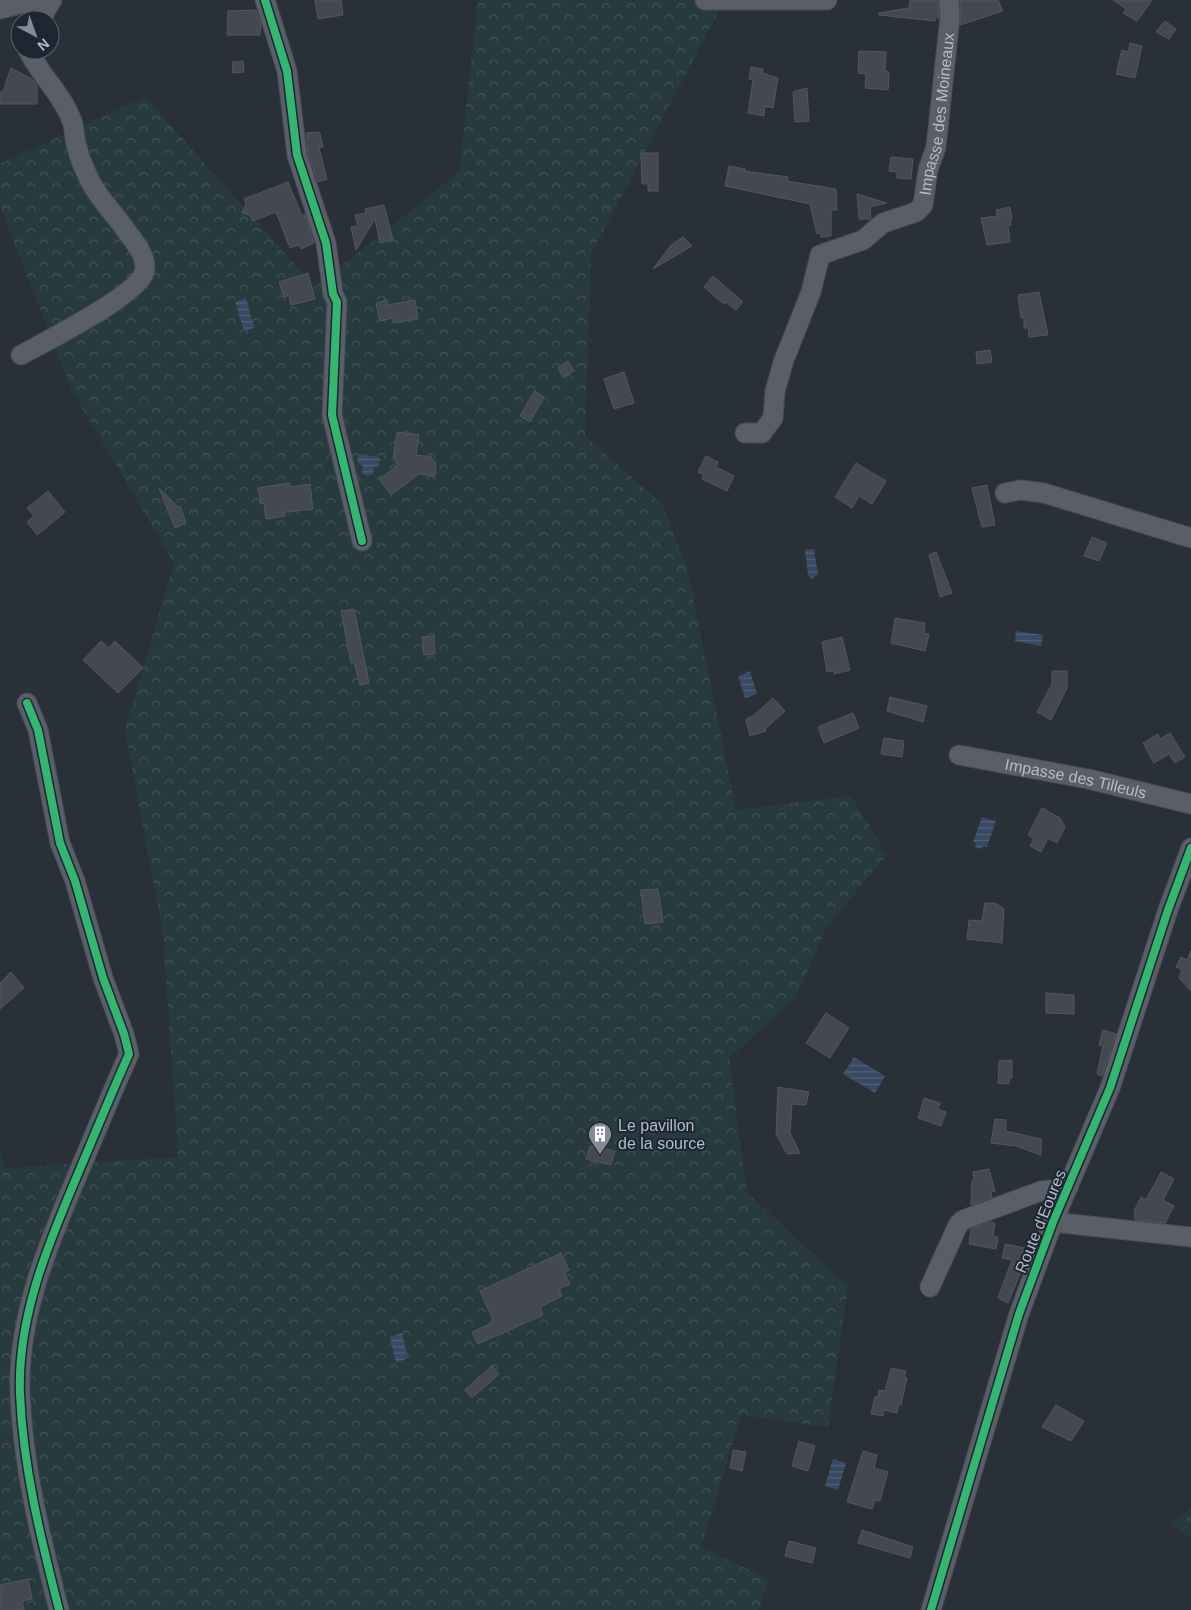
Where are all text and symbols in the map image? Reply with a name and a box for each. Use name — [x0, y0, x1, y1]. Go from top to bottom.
north arrow — [10, 10, 60, 60]
street label: Impasse des Moineaux — [916, 32, 957, 196]
text: N — [34, 35, 53, 54]
street label: Impasse des Tilleuls — [1003, 756, 1148, 802]
place label: Le pavillon de la source — [618, 1117, 705, 1152]
building icon: Le pavillon de la source — [587, 1121, 613, 1155]
street label: Route d'Eoures — [1012, 1167, 1069, 1275]

